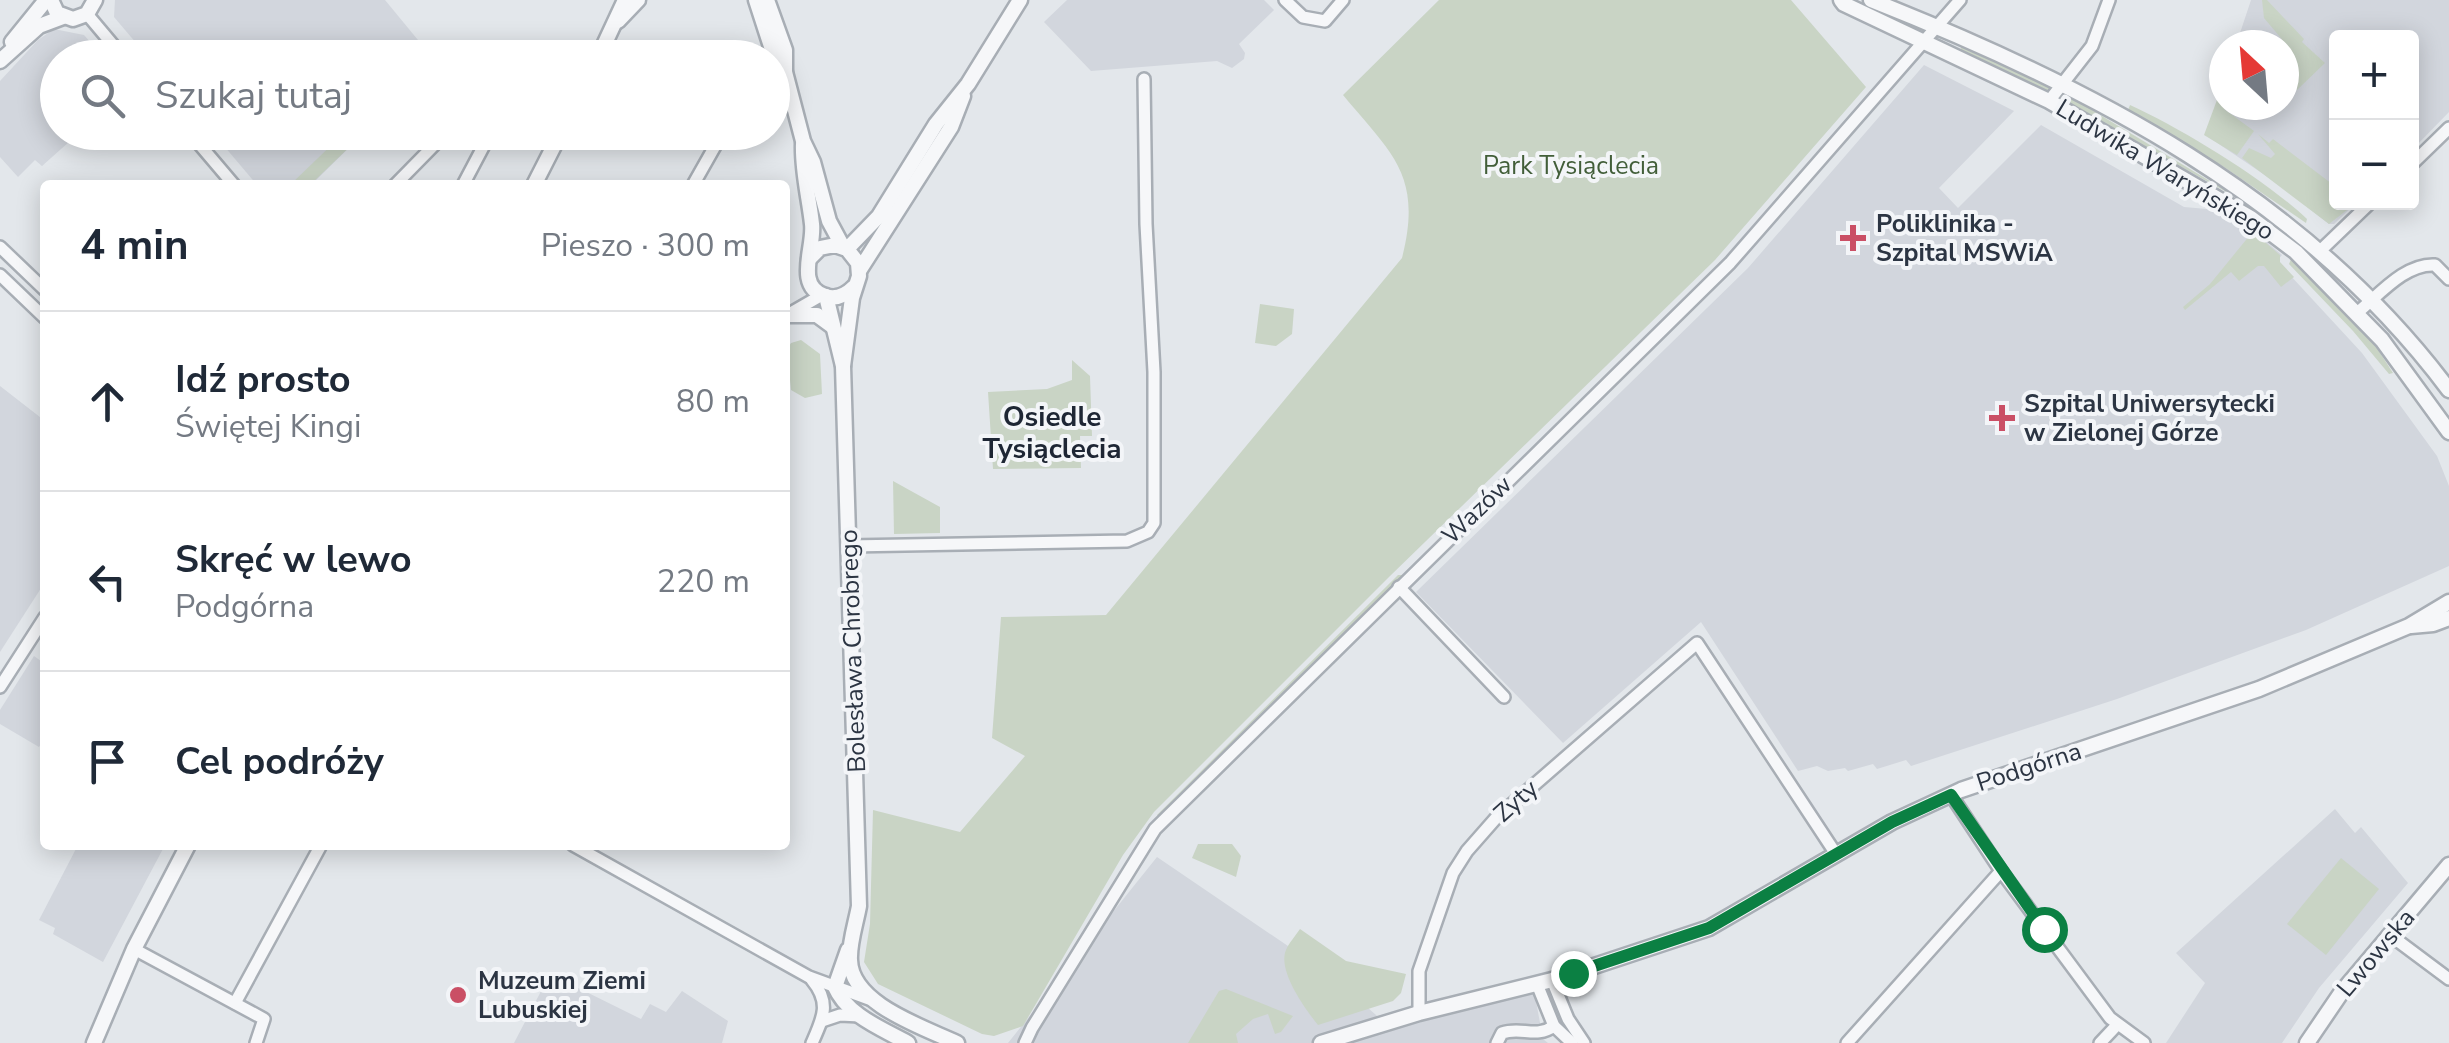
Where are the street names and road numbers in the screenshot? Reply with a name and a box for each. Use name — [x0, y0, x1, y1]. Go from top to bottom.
street label: Ludwika Waryńskiego — [2049, 91, 2281, 249]
street label: Wazów — [1434, 468, 1520, 552]
street label: Bolesława Chrobrego — [832, 529, 874, 773]
street label: Podgórna — [1972, 734, 2086, 800]
street label: Zyty — [1486, 772, 1546, 830]
street label: Lwowska — [2329, 902, 2423, 1004]

